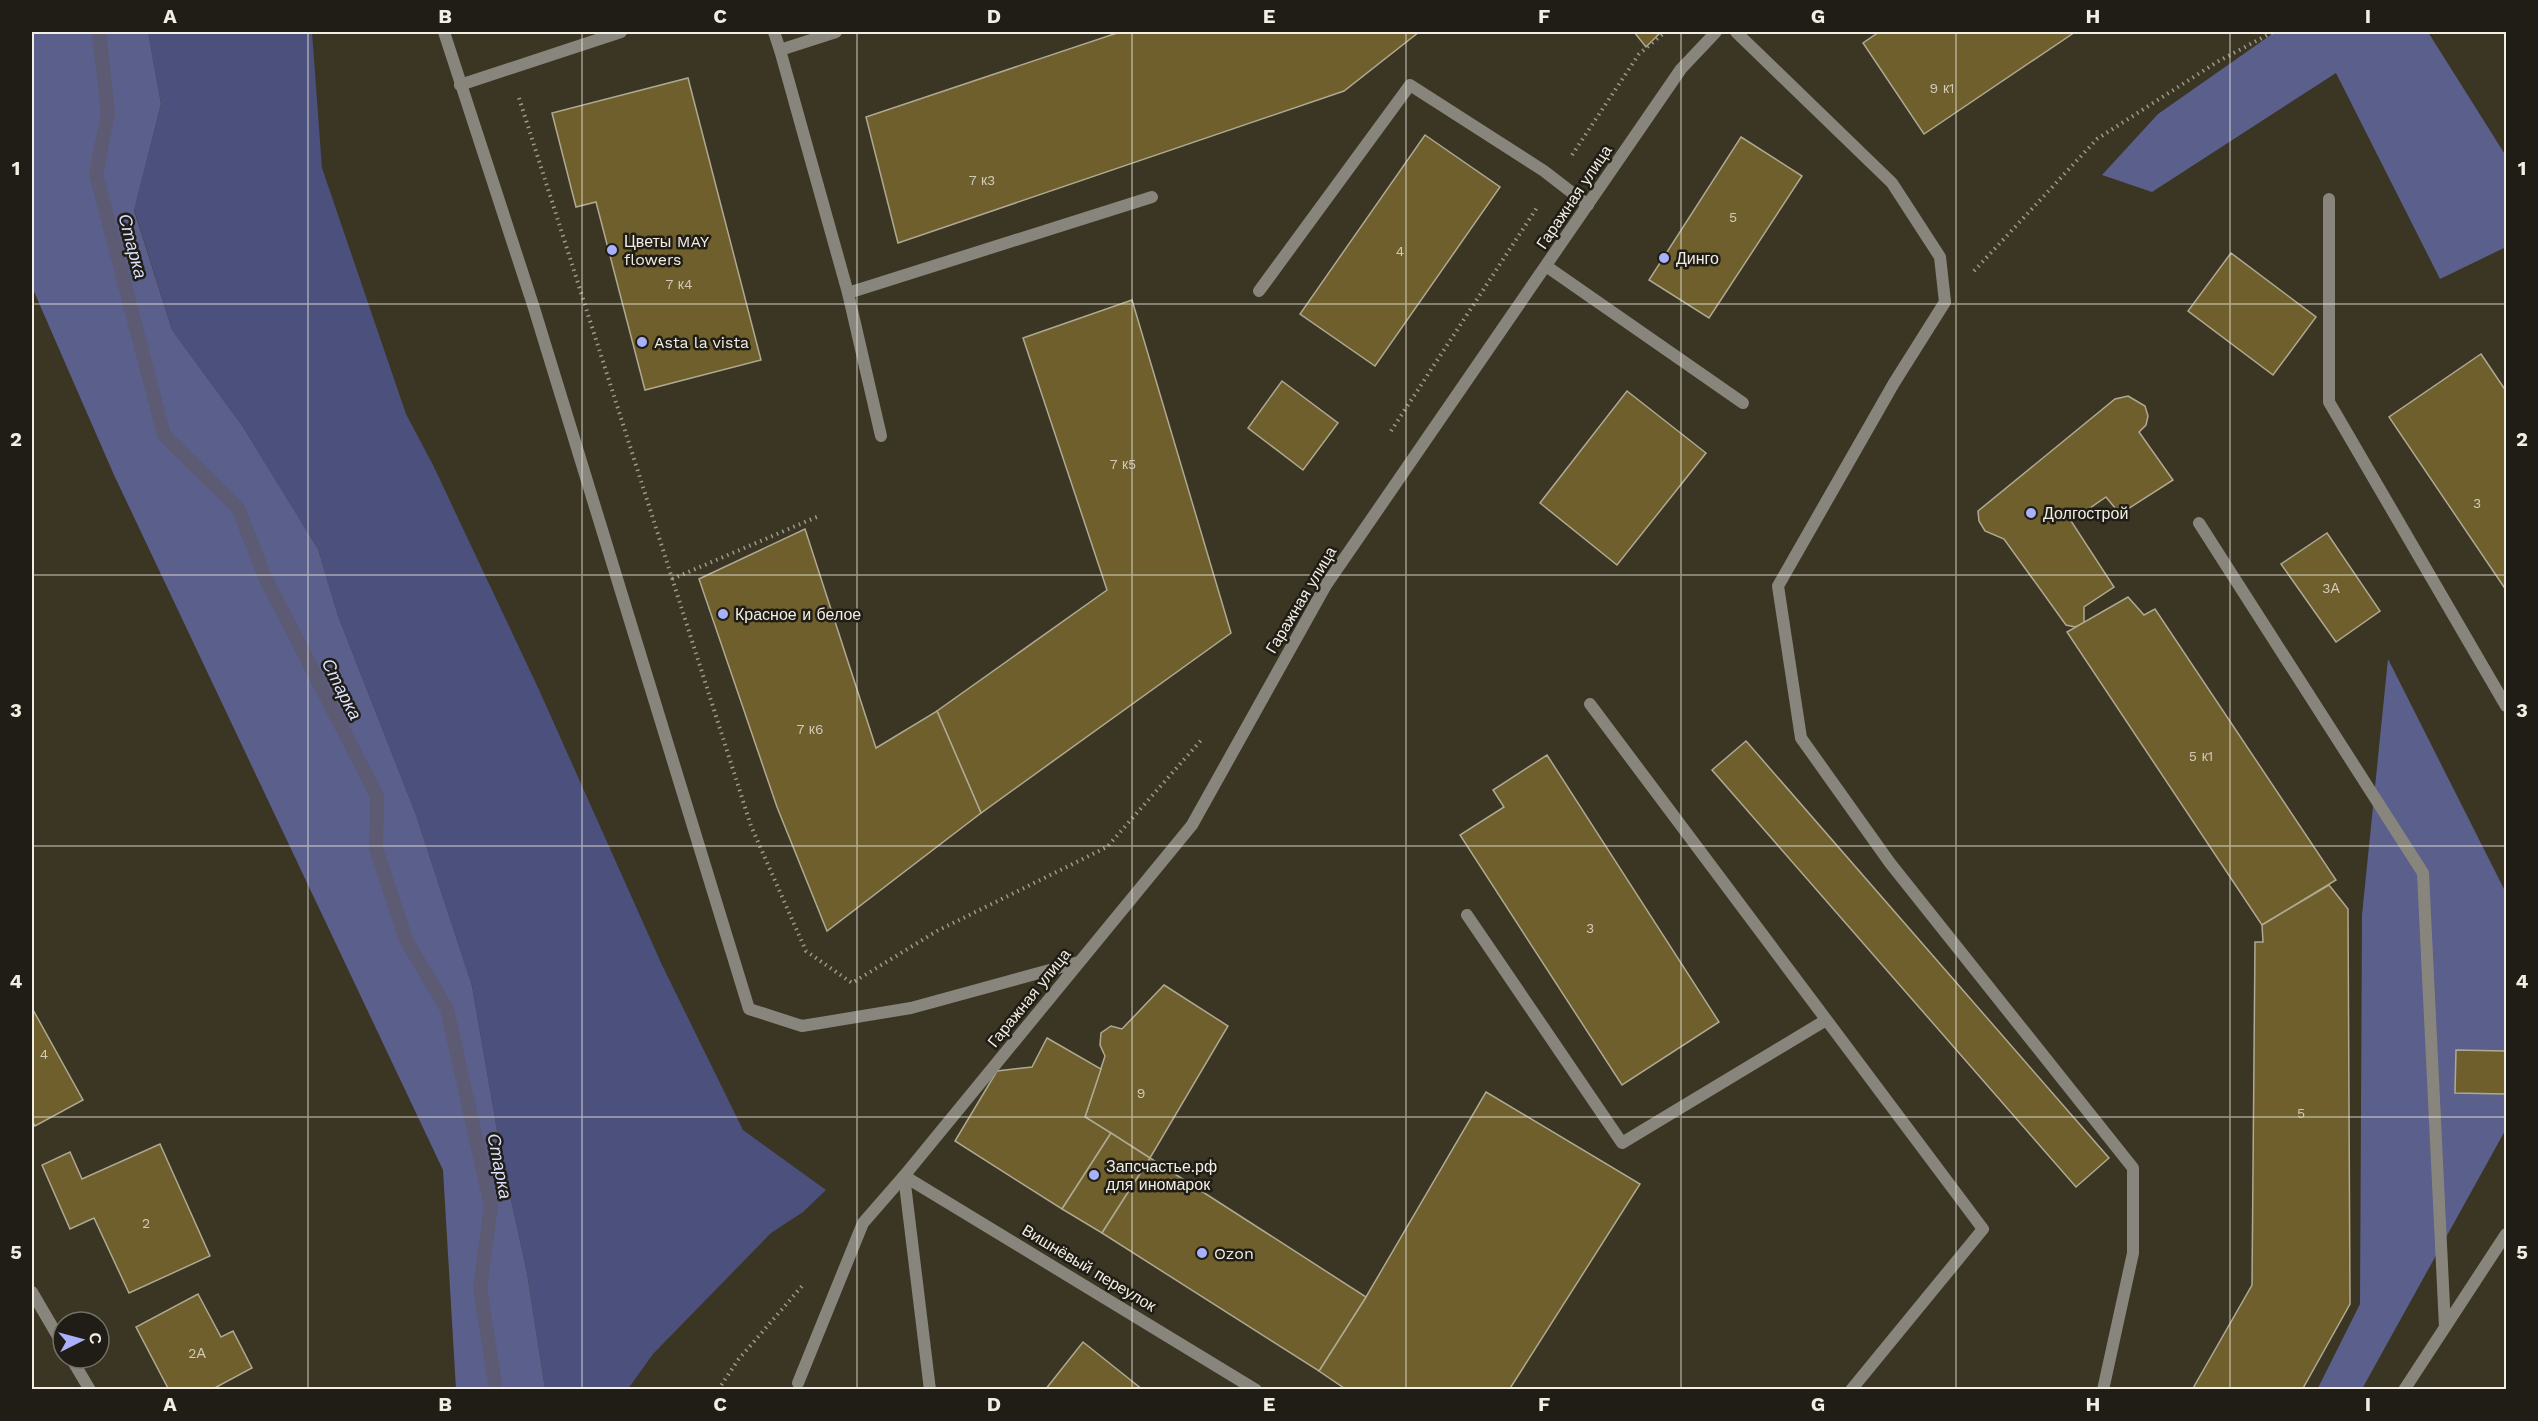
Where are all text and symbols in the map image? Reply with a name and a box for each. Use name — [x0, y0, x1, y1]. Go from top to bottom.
text: A — [163, 4, 177, 28]
text: B — [438, 4, 452, 28]
text: C — [713, 4, 727, 28]
text: D — [987, 4, 1001, 28]
text: E — [1263, 4, 1275, 28]
text: F — [1538, 4, 1550, 28]
text: G — [1811, 4, 1825, 28]
text: H — [2086, 4, 2100, 28]
text: I — [2365, 4, 2371, 28]
house number: 9 к1 — [1930, 80, 1955, 96]
street label: Гаражная улица — [1532, 141, 1616, 252]
text: 1 — [12, 156, 20, 180]
text: 1 — [2518, 156, 2526, 180]
house number: 7 к3 — [969, 172, 995, 188]
house number: 5 — [1729, 209, 1737, 225]
water label: Старка — [114, 211, 152, 281]
place label: Цветы MAY flowers — [624, 232, 709, 269]
marker: Цветы MAY flowers — [605, 243, 619, 257]
house number: 4 — [1396, 243, 1404, 259]
place label: Динго — [1676, 249, 1719, 268]
marker: Динго — [1657, 251, 1671, 265]
house number: 7 к4 — [666, 276, 692, 292]
place label: Asta la vista — [654, 333, 749, 352]
marker: Asta la vista — [635, 335, 649, 349]
text: 2 — [10, 427, 22, 451]
text: 2 — [2516, 427, 2528, 451]
house number: 7 к5 — [1110, 456, 1136, 472]
house number: 3 — [2473, 495, 2481, 511]
place label: Долгострой — [2043, 504, 2128, 523]
marker: Долгострой — [2024, 506, 2038, 520]
street label: Гаражная улица — [1262, 543, 1340, 657]
house number: 3А — [2322, 580, 2340, 596]
place label: Красное и белое — [735, 605, 861, 624]
marker: Красное и белое — [716, 607, 730, 621]
water label: Старка — [318, 655, 366, 723]
text: 3 — [10, 698, 22, 722]
text: 3 — [2516, 698, 2528, 722]
house number: 7 к6 — [797, 721, 823, 737]
house number: 5 к1 — [2189, 748, 2213, 764]
house number: 3 — [1586, 920, 1594, 936]
street label: Гаражная улица — [984, 945, 1075, 1051]
text: 4 — [10, 969, 23, 993]
text: 4 — [2516, 969, 2529, 993]
house number: 4 — [40, 1046, 48, 1062]
house number: 9 — [1137, 1085, 1145, 1101]
house number: 5 — [2297, 1105, 2305, 1121]
water label: Старка — [483, 1131, 517, 1201]
place label: Запсчастье.рф для иномарок — [1106, 1157, 1217, 1194]
marker: Запсчастье.рф для иномарок — [1087, 1168, 1101, 1182]
house number: 2 — [142, 1215, 150, 1231]
street label: Вишнёвый переулок — [1019, 1221, 1160, 1316]
text: 5 — [10, 1240, 22, 1264]
text: 5 — [2516, 1240, 2528, 1264]
place label: Ozon — [1214, 1244, 1254, 1263]
marker: Ozon — [1195, 1246, 1209, 1260]
north arrow — [51, 1310, 111, 1370]
text: С — [85, 1332, 106, 1346]
house number: 2А — [188, 1345, 206, 1361]
text: A — [163, 1392, 177, 1416]
text: B — [438, 1392, 452, 1416]
text: C — [713, 1392, 727, 1416]
text: D — [987, 1392, 1001, 1416]
text: E — [1263, 1392, 1275, 1416]
text: F — [1538, 1392, 1550, 1416]
text: G — [1811, 1392, 1825, 1416]
text: H — [2086, 1392, 2100, 1416]
text: I — [2365, 1392, 2371, 1416]

